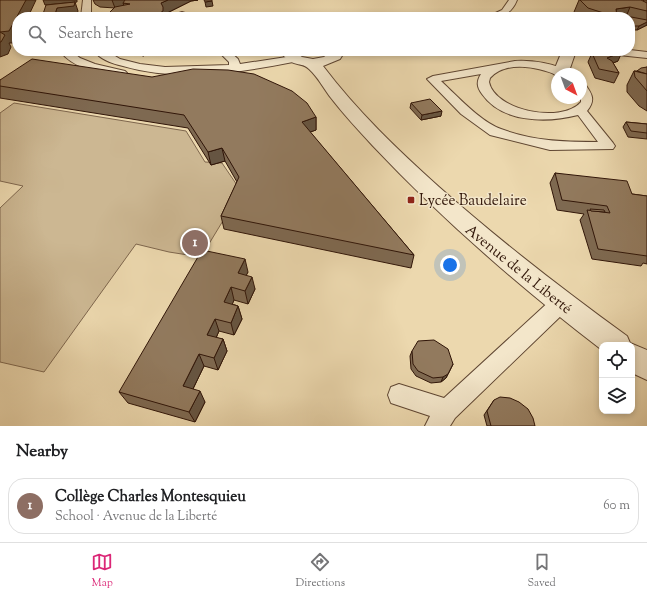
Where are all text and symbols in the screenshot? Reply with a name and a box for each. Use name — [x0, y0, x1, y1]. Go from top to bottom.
search box — [12, 12, 635, 56]
icon: search — [26, 23, 48, 45]
text: Search here — [58, 24, 133, 45]
north arrow — [551, 68, 587, 104]
place label: Lycée Baudelaire — [419, 191, 527, 212]
marker: Lycée Baudelaire — [406, 195, 416, 205]
street label: Avenue de la Liberté — [460, 220, 576, 320]
pin: 1 — [182, 228, 208, 258]
your location — [440, 255, 460, 275]
map controls — [599, 342, 635, 414]
button: locate — [599, 342, 635, 378]
button: layers — [599, 378, 635, 414]
text: Nearby — [16, 440, 68, 464]
text: Collège Charles Montesquieu — [55, 487, 246, 508]
text: 1 — [28, 497, 32, 515]
text: 60 m — [603, 497, 630, 515]
text: School · Avenue de la Liberté — [55, 508, 217, 526]
tab: Map — [91, 551, 113, 591]
tab: Directions — [296, 551, 345, 591]
tab: Saved — [528, 551, 556, 591]

